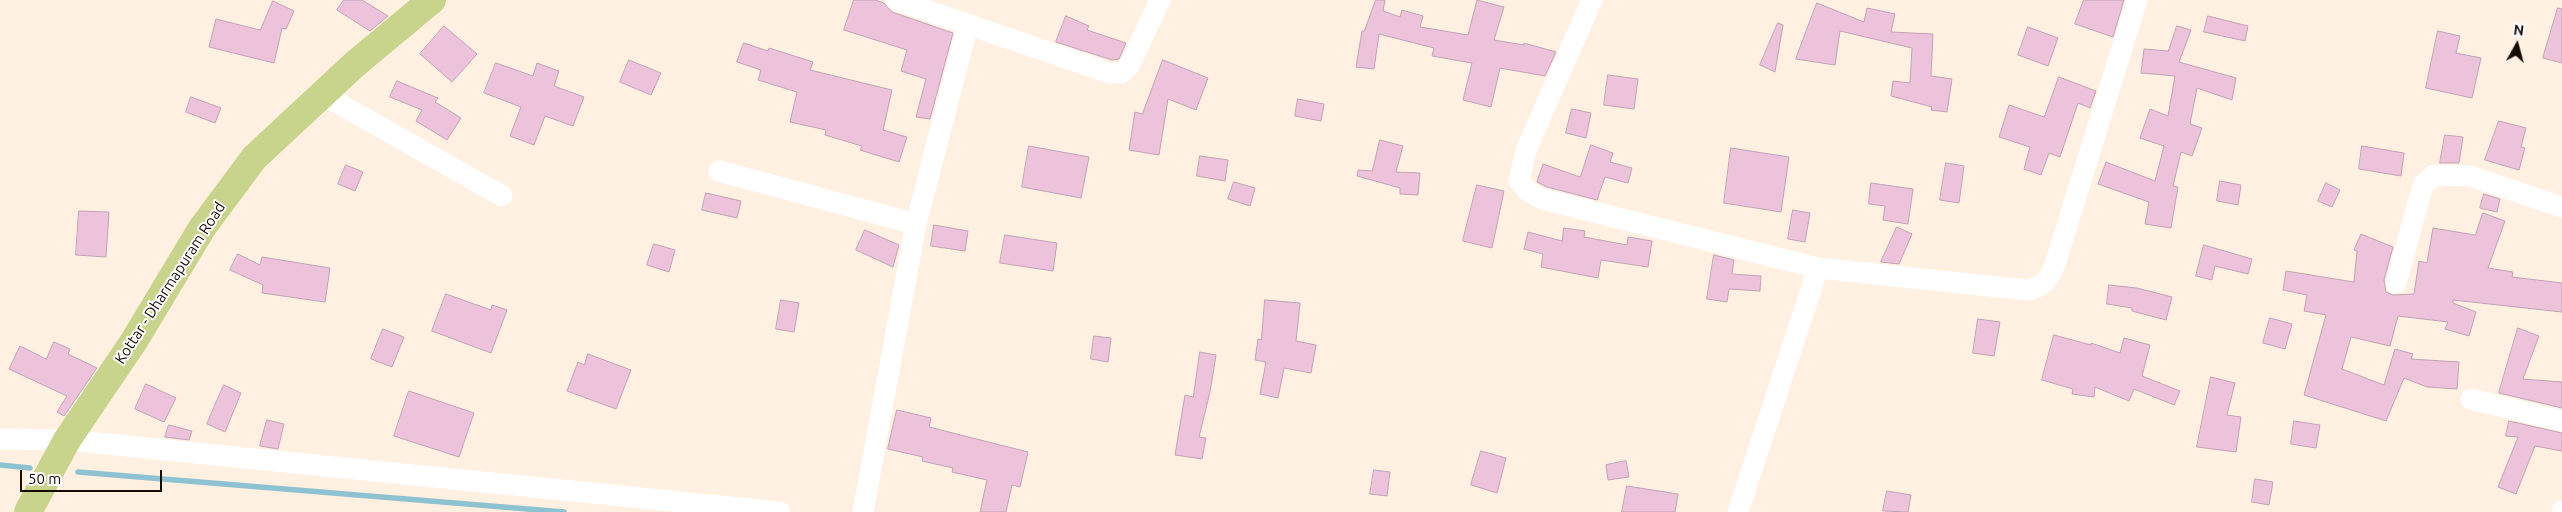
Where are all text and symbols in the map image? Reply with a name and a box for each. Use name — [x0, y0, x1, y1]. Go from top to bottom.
north arrow — [2492, 20, 2542, 70]
text: N — [2513, 22, 2525, 39]
street label: Kottar - Dharmapuram Road — [111, 199, 229, 367]
scale bar — [22, 460, 165, 492]
text: 50 m — [28, 470, 61, 487]

